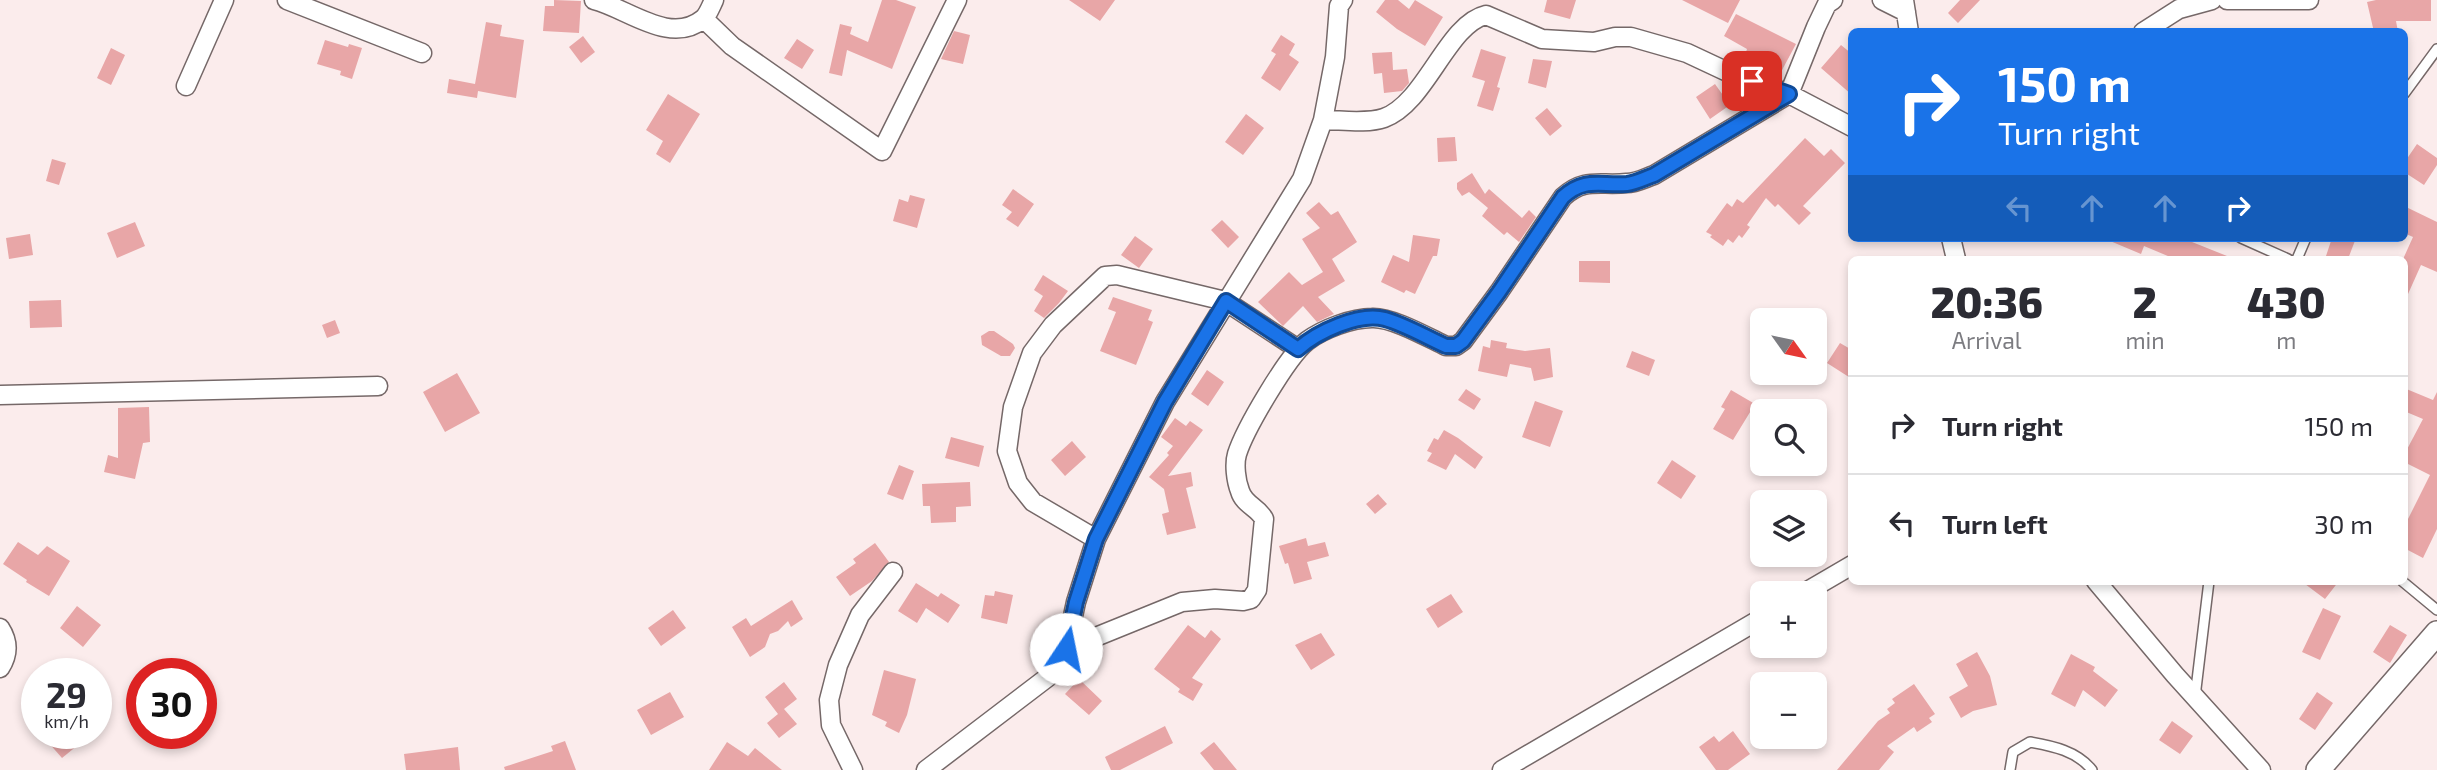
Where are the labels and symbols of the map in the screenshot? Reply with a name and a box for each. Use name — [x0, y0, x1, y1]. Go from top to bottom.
pin — [1722, 51, 1782, 111]
north arrow — [1750, 308, 1827, 385]
position arrow — [1029, 612, 1103, 686]
speed limit sign: 30 — [126, 658, 217, 749]

